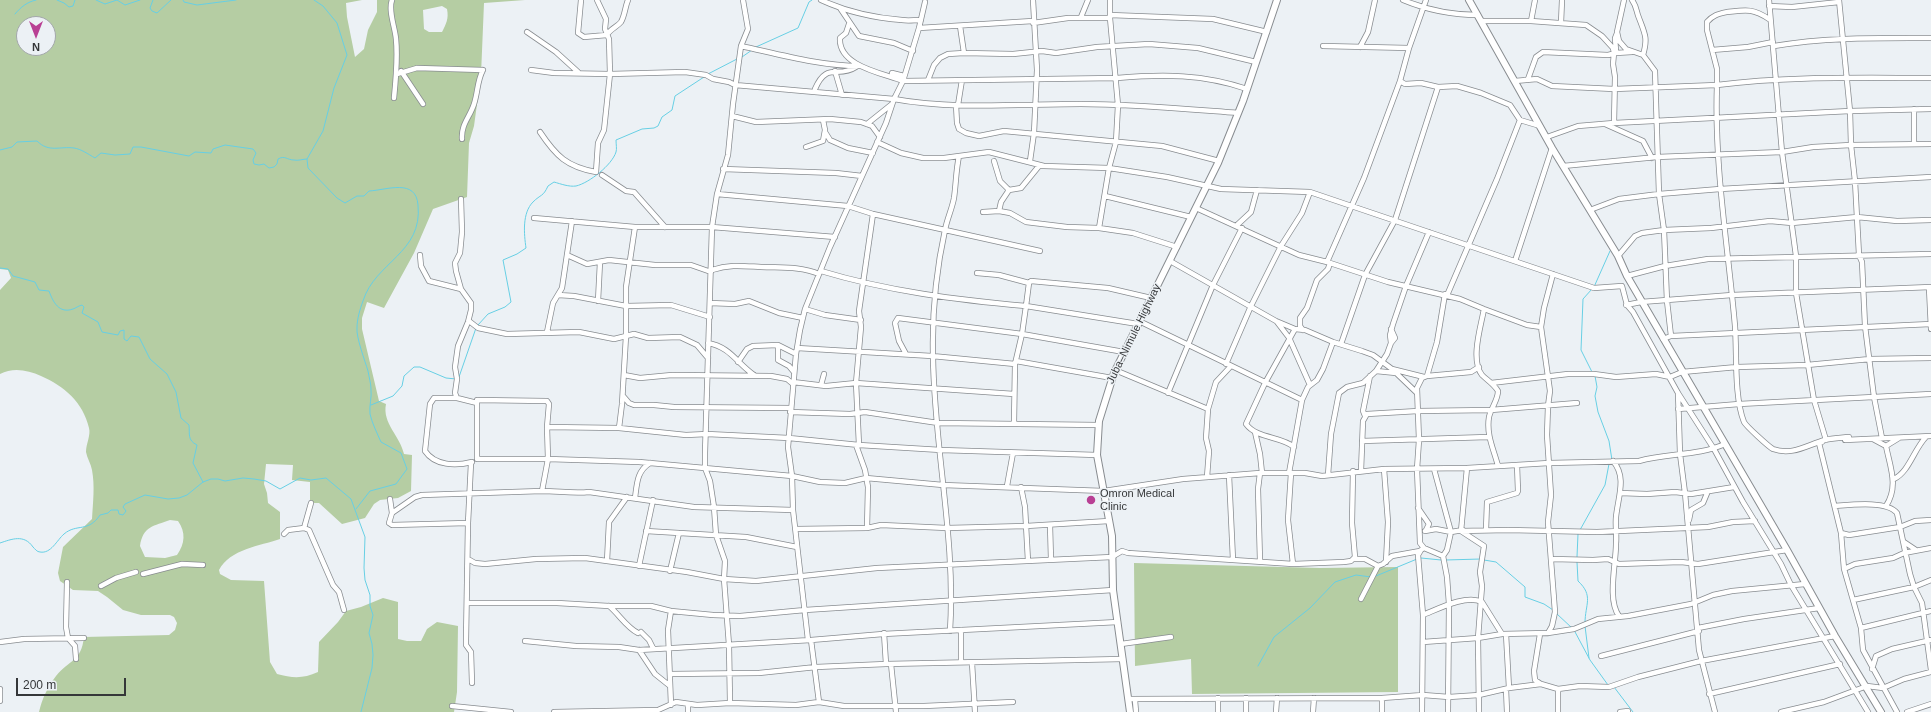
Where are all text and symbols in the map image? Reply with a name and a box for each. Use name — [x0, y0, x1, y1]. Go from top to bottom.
north arrow — [16, 16, 56, 56]
text: N — [32, 41, 40, 53]
street label: Juba–Nimule Highway — [1104, 282, 1164, 386]
place label: Omron Medical Clinic — [1100, 487, 1175, 513]
marker: Omron Medical Clinic — [1085, 494, 1097, 506]
scale bar — [18, 670, 128, 696]
text: 200 m — [23, 678, 56, 692]

